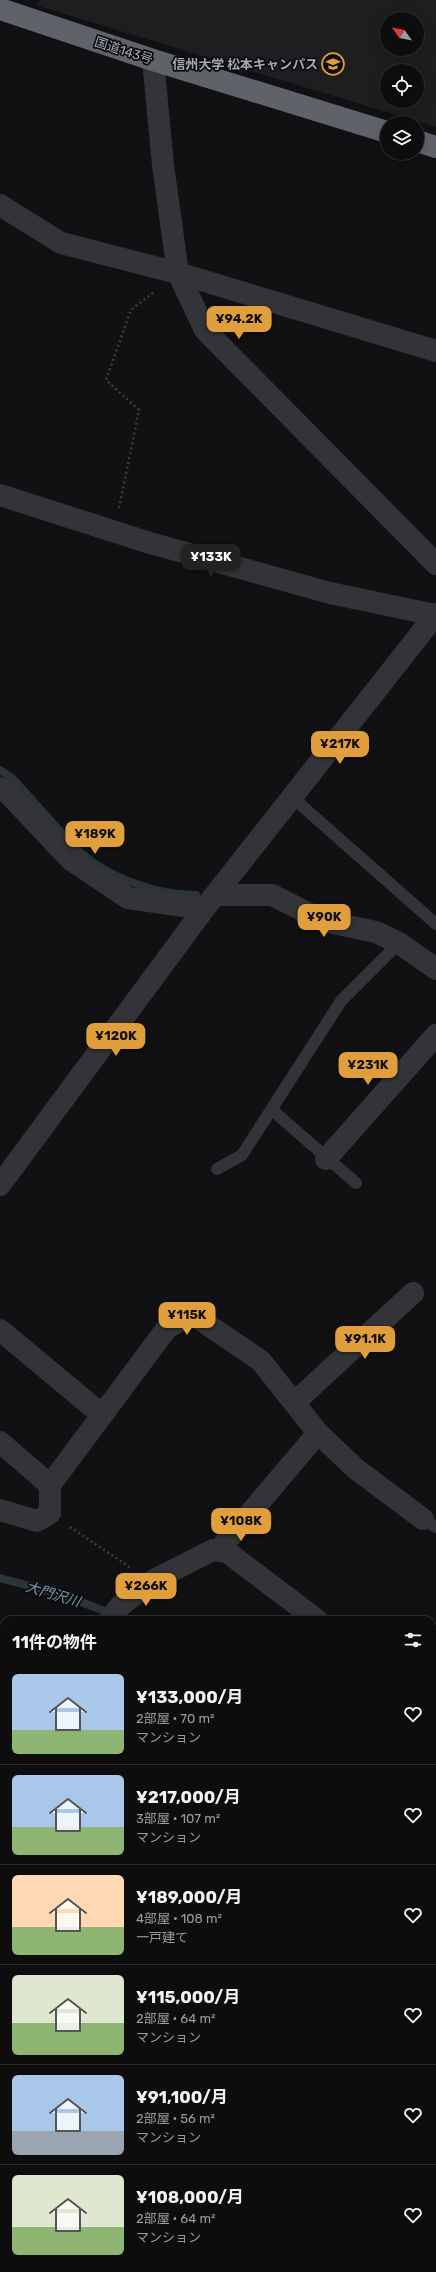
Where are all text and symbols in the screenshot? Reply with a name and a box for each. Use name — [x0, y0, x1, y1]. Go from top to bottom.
north arrow — [380, 12, 424, 56]
map controls — [380, 12, 424, 160]
street label: 国道143号 — [93, 34, 155, 67]
school or university icon: 信州大学 松本キャンパス — [320, 51, 346, 77]
place label: 信州大学 松本キャンパス — [172, 57, 318, 72]
button: locate — [380, 64, 424, 108]
button: layers — [380, 116, 424, 160]
pin: ¥94.2K — [206, 306, 272, 340]
text: ¥94.2K — [216, 311, 262, 326]
pin: ¥133K — [183, 544, 239, 578]
text: ¥133K — [190, 549, 232, 564]
pin: ¥217K — [312, 731, 368, 765]
text: ¥217K — [320, 736, 360, 751]
pin: ¥189K — [67, 821, 123, 855]
text: ¥189K — [74, 826, 116, 841]
pin: ¥90K — [300, 904, 348, 938]
text: ¥90K — [307, 909, 341, 924]
pin: ¥120K — [88, 1023, 144, 1057]
text: ¥120K — [95, 1028, 137, 1043]
pin: ¥231K — [340, 1052, 396, 1086]
text: ¥231K — [348, 1057, 388, 1072]
pin: ¥115K — [159, 1302, 215, 1336]
text: ¥115K — [168, 1307, 206, 1322]
pin: ¥91.1K — [332, 1326, 398, 1360]
text: ¥91.1K — [344, 1331, 386, 1346]
pin: ¥108K — [213, 1508, 269, 1542]
text: ¥108K — [220, 1513, 262, 1528]
pin: ¥266K — [118, 1573, 174, 1607]
water label: 大門沢川 — [24, 1578, 84, 1611]
text: ¥266K — [125, 1578, 167, 1593]
icon: filters — [402, 1629, 424, 1651]
text: 11件の物件 — [12, 1632, 97, 1652]
text: ¥133,000/月 — [136, 1687, 244, 1707]
icon: home — [44, 1690, 92, 1738]
icon: heart — [402, 1703, 424, 1725]
text: 2部屋 · 70 m² — [136, 1711, 214, 1726]
text: マンション — [136, 1730, 201, 1745]
text: ¥217,000/月 — [136, 1787, 241, 1807]
icon: home — [44, 1791, 92, 1839]
icon: heart — [402, 1804, 424, 1826]
text: 3部屋 · 107 m² — [136, 1811, 220, 1826]
text: マンション — [136, 1830, 201, 1845]
text: ¥189,000/月 — [136, 1887, 243, 1907]
icon: home — [44, 1891, 92, 1939]
icon: heart — [402, 1904, 424, 1926]
text: 4部屋 · 108 m² — [136, 1911, 222, 1926]
text: 一戸建て — [136, 1930, 188, 1945]
text: ¥115,000/月 — [136, 1987, 240, 2007]
icon: home — [44, 1991, 92, 2039]
icon: heart — [402, 2004, 424, 2026]
text: 2部屋 · 64 m² — [136, 2011, 215, 2026]
text: マンション — [136, 2030, 201, 2045]
text: ¥91,100/月 — [136, 2087, 228, 2107]
icon: home — [44, 2091, 92, 2139]
icon: heart — [402, 2104, 424, 2126]
text: 2部屋 · 56 m² — [136, 2111, 215, 2126]
text: マンション — [136, 2130, 201, 2145]
text: ¥108,000/月 — [136, 2187, 244, 2207]
icon: home — [44, 2191, 92, 2239]
icon: heart — [402, 2204, 424, 2226]
text: 2部屋 · 64 m² — [136, 2211, 215, 2226]
text: マンション — [136, 2230, 201, 2245]

